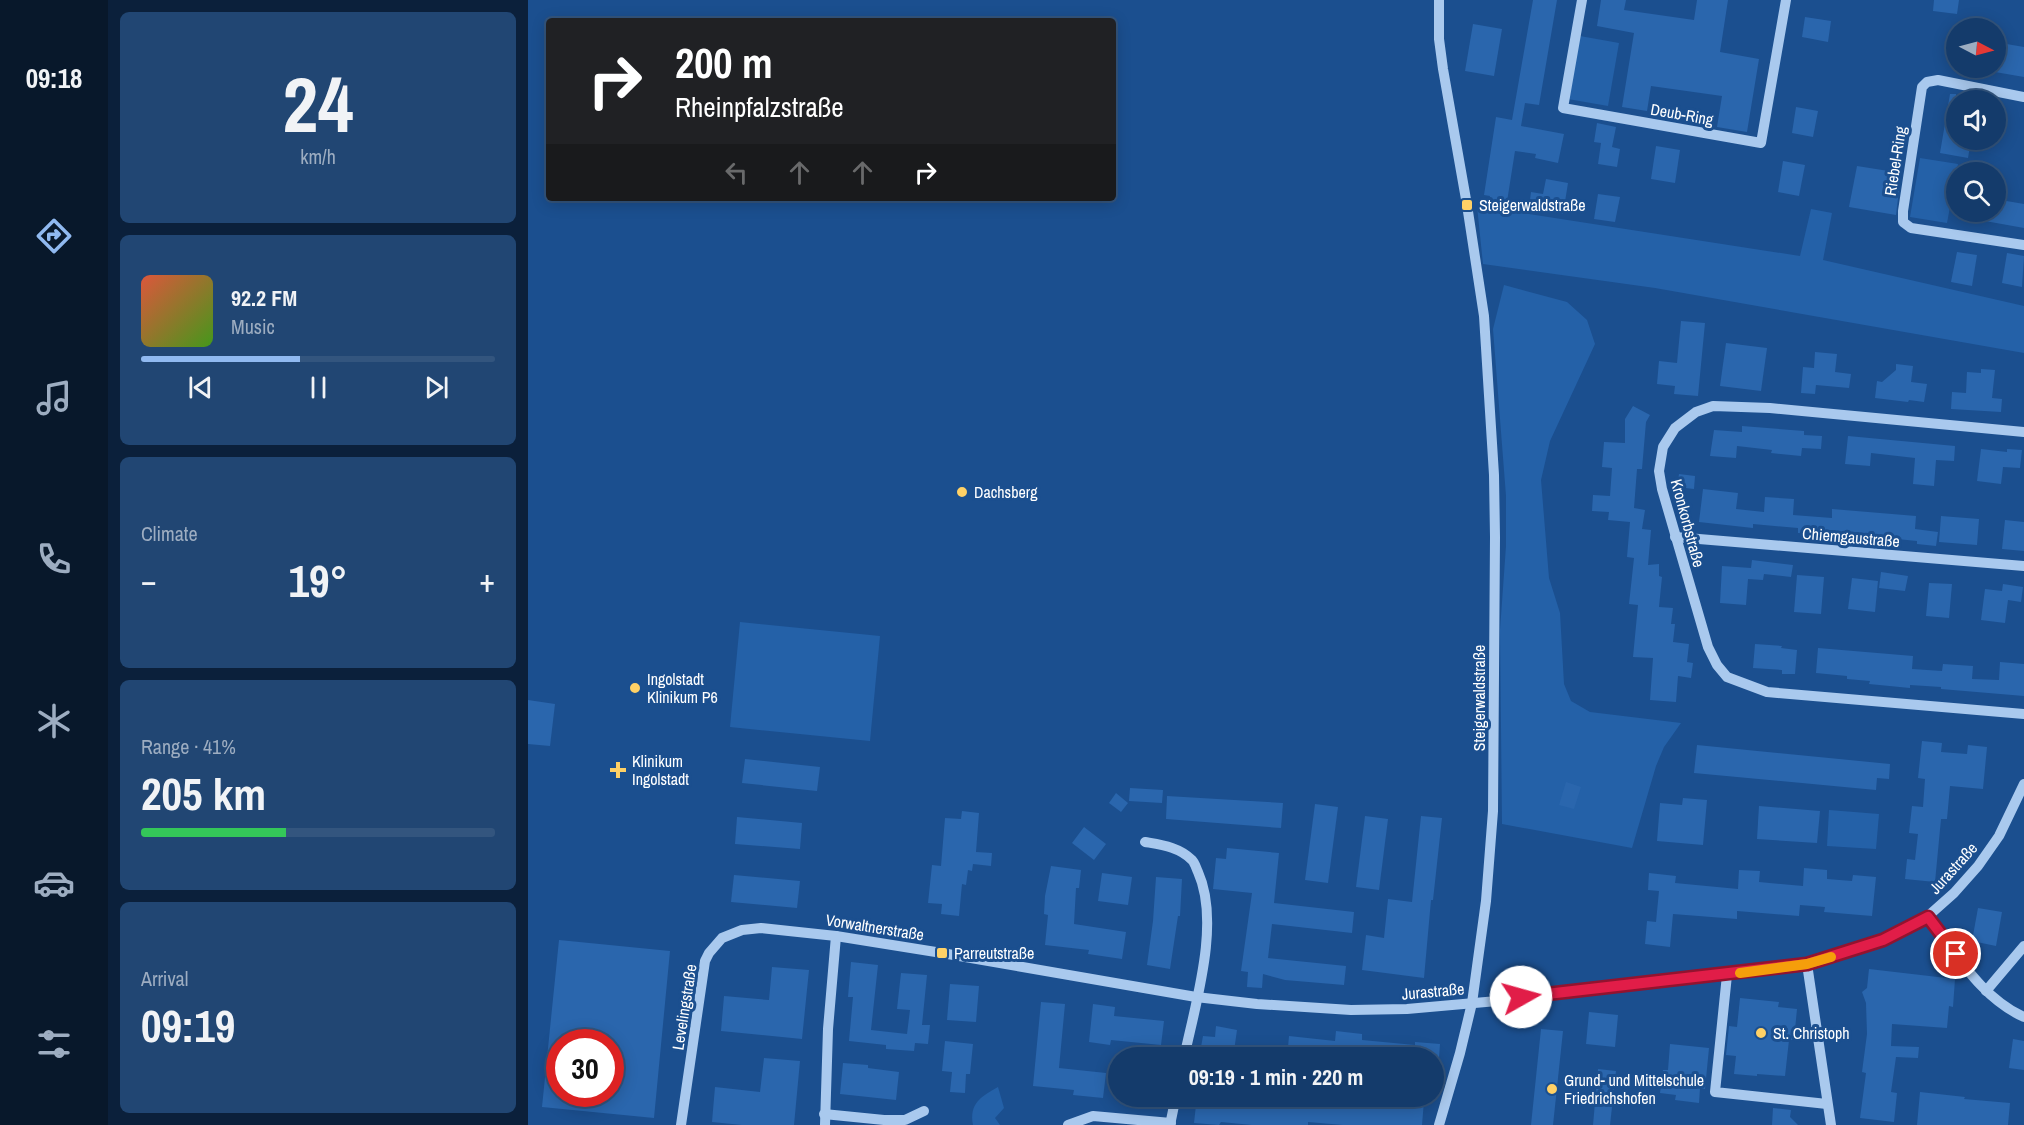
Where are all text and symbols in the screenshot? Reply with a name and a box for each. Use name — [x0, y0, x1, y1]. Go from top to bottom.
north arrow — [1946, 18, 2006, 78]
map controls — [1946, 18, 2006, 222]
text: 200 m — [675, 35, 773, 91]
icon: right — [576, 42, 654, 120]
text: 24 — [282, 51, 354, 156]
text: 09:18 — [26, 60, 82, 96]
text: Rheinpfalzstraße — [675, 89, 844, 125]
button: sound — [1946, 90, 2006, 150]
street label: Deub-Ring — [1649, 98, 1716, 130]
street label: Riebel-Ring — [1879, 124, 1911, 197]
text: km/h — [300, 143, 336, 170]
icon: left — [720, 156, 753, 189]
icon: ahead — [783, 156, 816, 189]
icon: ahead — [846, 156, 879, 189]
icon: right — [909, 156, 942, 189]
button: search — [1946, 162, 2006, 222]
place label: Steigerwaldstraße — [1479, 194, 1585, 216]
marker: Steigerwaldstraße — [1460, 198, 1474, 212]
icon: directions — [33, 215, 75, 257]
text: 92.2 FM — [231, 283, 297, 313]
text: Music — [231, 313, 275, 340]
icon: previous — [184, 371, 217, 404]
icon: pause — [302, 371, 335, 404]
icon: next — [420, 371, 453, 404]
icon: music — [33, 377, 75, 419]
street label: Kronkorbstraße — [1666, 476, 1710, 570]
place label: Dachsberg — [974, 481, 1038, 503]
marker: Dachsberg — [955, 485, 969, 499]
text: Climate — [141, 520, 198, 547]
street label: Chiemgaustraße — [1801, 522, 1901, 552]
icon: phone — [33, 538, 75, 580]
text: 19° — [288, 550, 348, 611]
text: − — [141, 558, 157, 602]
text: + — [479, 558, 495, 602]
street label: Steigerwaldstraße — [1468, 645, 1490, 751]
place label: Ingolstadt Klinikum P6 — [647, 668, 718, 708]
marker: Ingolstadt Klinikum P6 — [628, 681, 642, 695]
icon: climate — [33, 700, 75, 742]
text: Range · 41% — [141, 733, 236, 760]
place label: Klinikum Ingolstadt — [632, 750, 689, 790]
marker: Klinikum Ingolstadt — [609, 761, 627, 779]
text: 205 km — [141, 763, 266, 824]
street label: Jurastraße — [1924, 837, 1982, 899]
icon: car — [33, 862, 75, 904]
street label: Vorwaltnerstraße — [824, 908, 926, 946]
pin — [1930, 928, 1981, 979]
icon: arrive — [1939, 937, 1972, 970]
place label: Parreutstraße — [954, 942, 1034, 964]
marker: Parreutstraße — [935, 946, 949, 960]
street label: Levelingstraße — [666, 962, 702, 1052]
text: Arrival — [141, 965, 188, 992]
position arrow — [1489, 965, 1553, 1029]
street label: Jurastraße — [1401, 977, 1465, 1005]
text: 09:19 — [141, 995, 235, 1056]
place label: St. Christoph — [1773, 1022, 1850, 1044]
icon: filters — [33, 1023, 75, 1065]
marker: St. Christoph — [1754, 1026, 1768, 1040]
speed limit sign: 30 — [546, 1029, 624, 1107]
text: 09:19 · 1 min · 220 m — [1189, 1062, 1363, 1092]
place label: Grund- und Mittelschule Friedrichshofen — [1564, 1069, 1704, 1109]
marker: Grund- und Mittelschule Friedrichshofen — [1545, 1082, 1559, 1096]

